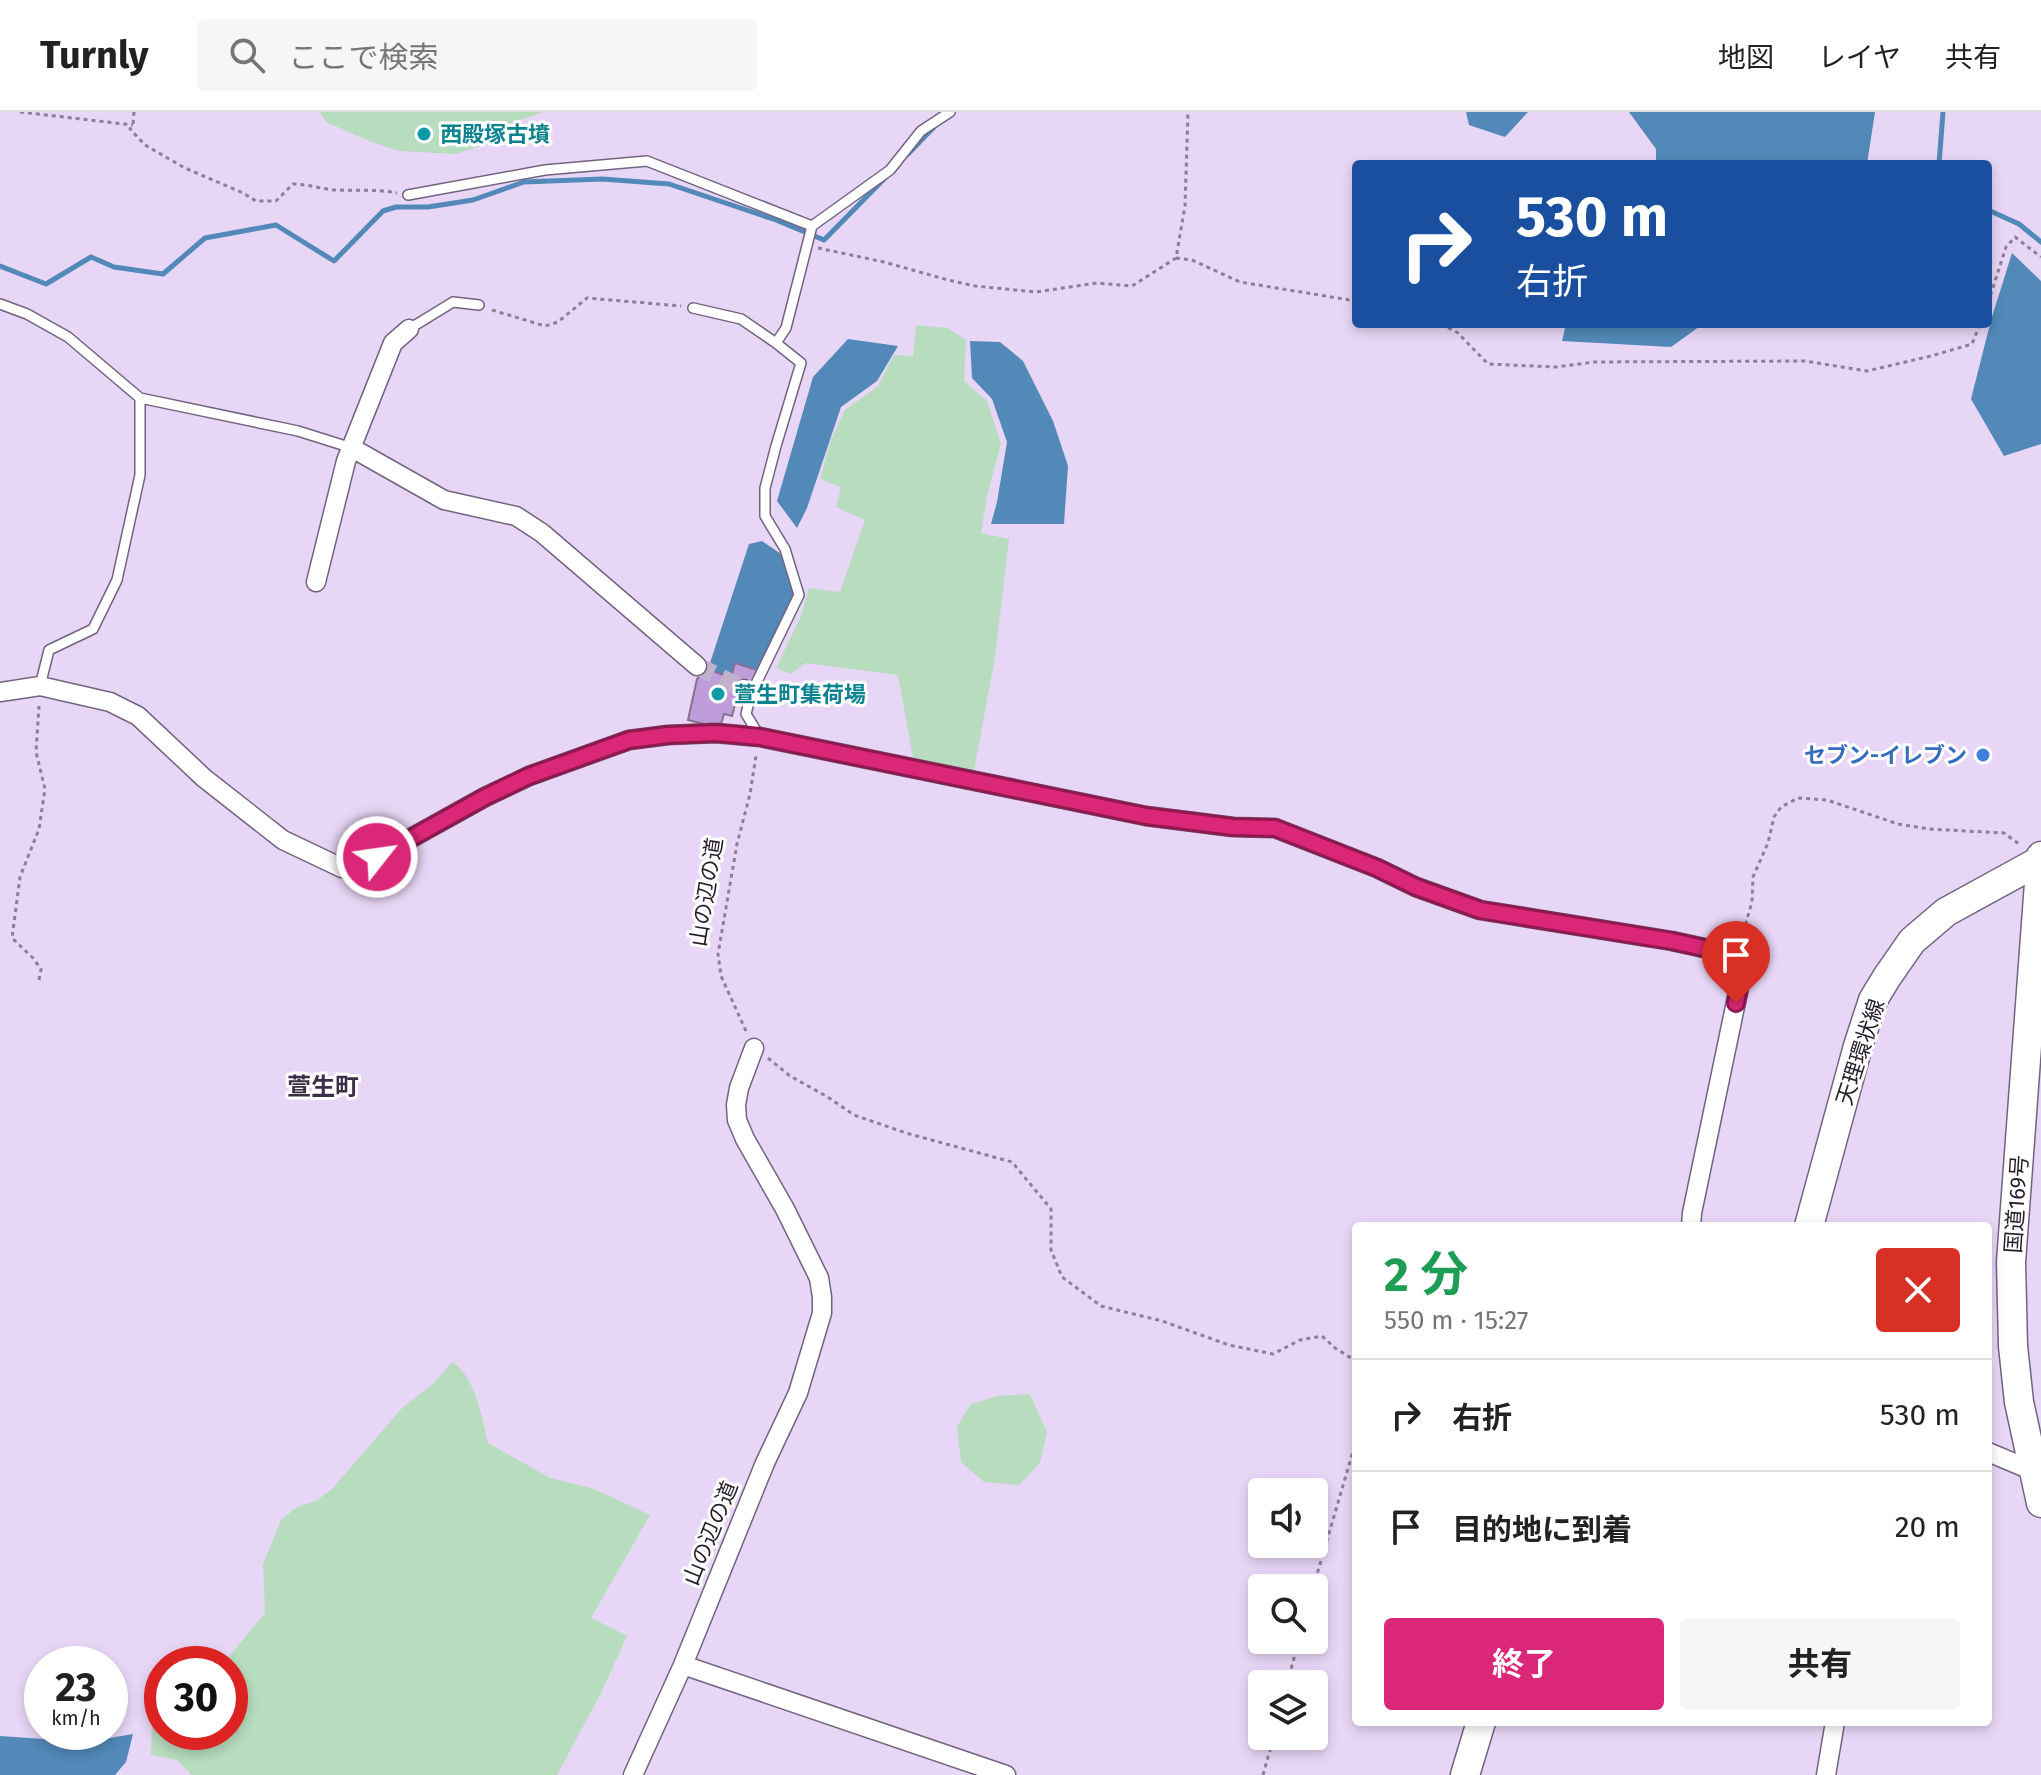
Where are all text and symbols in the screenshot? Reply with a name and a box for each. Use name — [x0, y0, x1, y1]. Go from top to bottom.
search box — [197, 19, 757, 91]
text: Turnly — [40, 32, 149, 78]
icon: search — [225, 33, 269, 77]
text: ここで検索 — [289, 40, 439, 76]
text: 地図 — [1718, 41, 1774, 74]
text: レイヤ — [1818, 41, 1901, 74]
text: 共有 — [1945, 41, 2001, 74]
place label: 西殿塚古墳 — [440, 121, 550, 148]
marker: 西殿塚古墳 — [415, 125, 433, 143]
text: 530 m — [1516, 184, 1668, 251]
icon: right — [1384, 192, 1488, 296]
text: 右折 — [1516, 260, 1588, 304]
place label: 萱生町集荷場 — [734, 681, 866, 708]
marker: 萱生町集荷場 — [709, 685, 727, 703]
place label: セブン-イレブン — [1804, 742, 1967, 769]
marker: セブン-イレブン — [1974, 746, 1992, 764]
position arrow — [335, 815, 419, 899]
street label: 山の辺の道 — [685, 836, 728, 949]
pin — [1702, 921, 1770, 1003]
icon: arrive — [1714, 933, 1758, 977]
street label: 天理環状線 — [1831, 996, 1890, 1109]
district label: 萱生町 — [287, 1073, 359, 1101]
street label: 国道169号 — [2000, 1154, 2033, 1254]
text: 2 分 — [1384, 1246, 1468, 1304]
button: close — [1876, 1248, 1960, 1332]
text: 550 m · 15:27 — [1384, 1305, 1528, 1336]
icon: right — [1384, 1393, 1428, 1437]
text: 530 m — [1880, 1397, 1960, 1433]
text: 右折 — [1452, 1400, 1512, 1436]
street label: 山の辺の道 — [677, 1477, 744, 1589]
map controls — [1248, 1478, 1328, 1750]
button: sound — [1248, 1478, 1328, 1558]
icon: arrive — [1384, 1505, 1428, 1549]
text: 20 m — [1895, 1509, 1960, 1545]
text: 目的地に到着 — [1452, 1512, 1632, 1548]
button: search — [1248, 1574, 1328, 1654]
button: 終了 — [1384, 1618, 1664, 1710]
button: 共有 — [1680, 1618, 1960, 1710]
speed limit sign: 30 — [144, 1646, 248, 1750]
text: 23 — [55, 1664, 97, 1712]
button: layers — [1248, 1670, 1328, 1750]
text: km/h — [51, 1706, 101, 1730]

